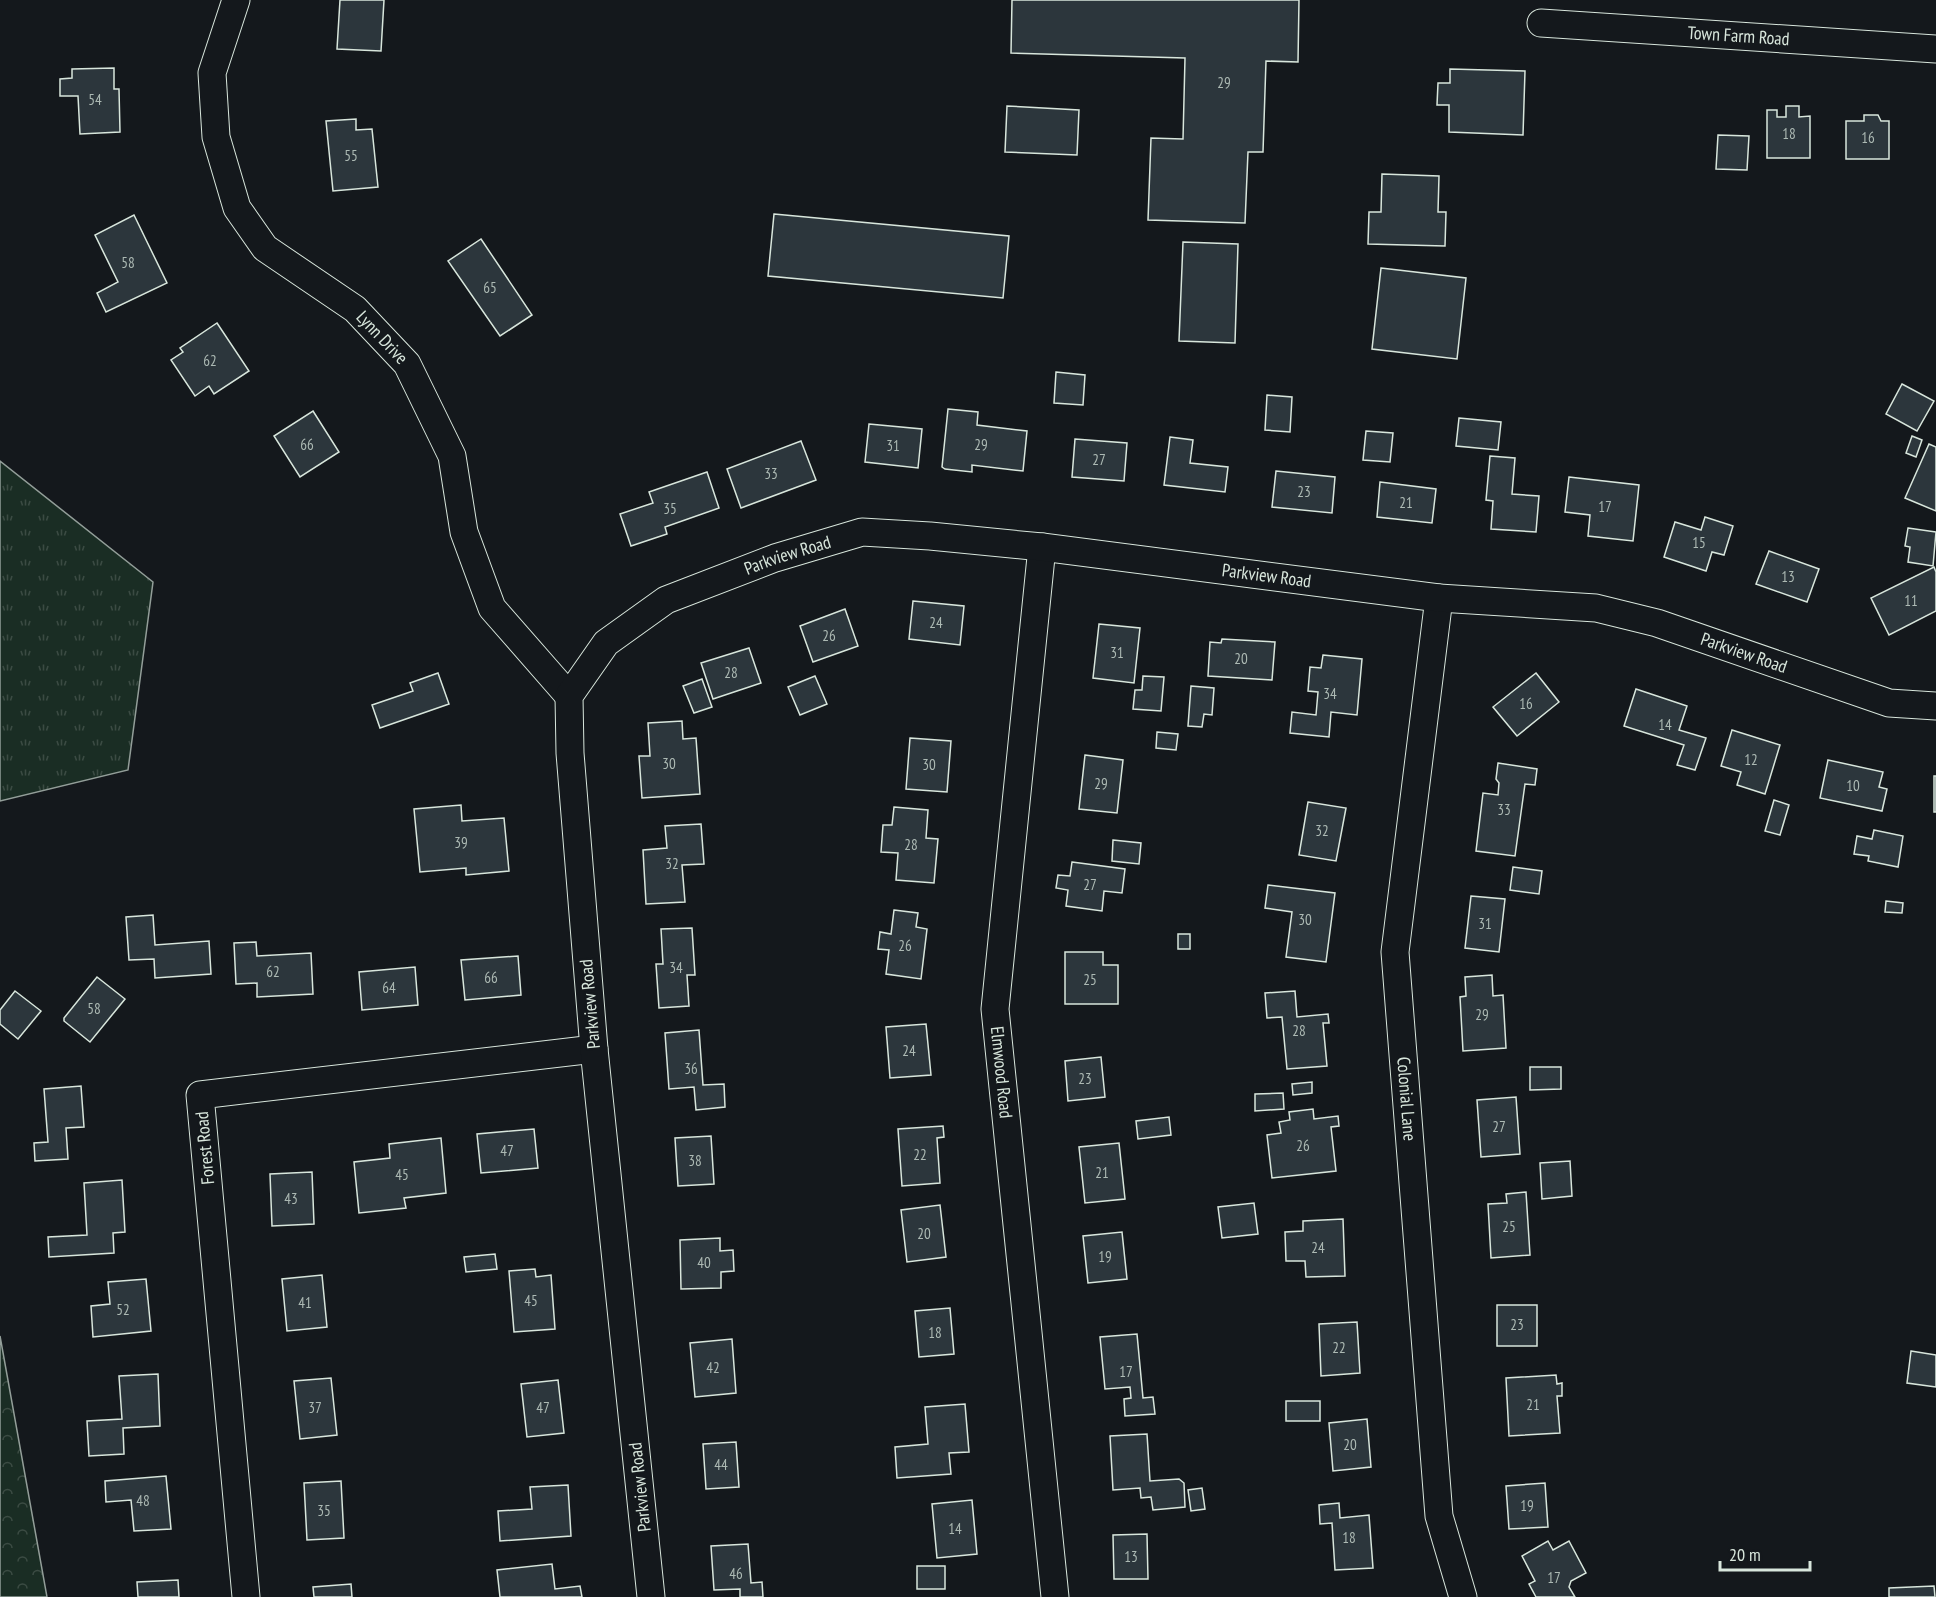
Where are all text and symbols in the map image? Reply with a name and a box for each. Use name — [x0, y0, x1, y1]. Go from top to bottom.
street label: Town Farm Road — [1687, 21, 1790, 50]
house number: 29 — [1217, 73, 1231, 92]
house number: 54 — [88, 90, 102, 109]
house number: 18 — [1782, 124, 1796, 143]
house number: 16 — [1861, 128, 1875, 147]
house number: 55 — [344, 146, 358, 165]
house number: 58 — [121, 253, 135, 272]
house number: 65 — [483, 278, 497, 297]
street label: Lynn Drive — [352, 306, 413, 369]
house number: 62 — [203, 351, 217, 370]
house number: 66 — [300, 435, 314, 454]
house number: 29 — [974, 435, 988, 454]
house number: 31 — [886, 436, 900, 455]
house number: 27 — [1092, 450, 1106, 469]
house number: 33 — [764, 464, 778, 483]
house number: 23 — [1297, 482, 1311, 501]
house number: 21 — [1399, 493, 1413, 512]
house number: 17 — [1598, 497, 1612, 516]
house number: 35 — [663, 499, 677, 518]
street label: Parkview Road — [741, 530, 833, 580]
house number: 15 — [1692, 533, 1706, 552]
street label: Parkview Road — [1221, 558, 1313, 592]
house number: 13 — [1781, 567, 1795, 586]
house number: 11 — [1904, 591, 1918, 610]
house number: 24 — [929, 613, 943, 632]
house number: 26 — [822, 626, 836, 645]
street label: Parkview Road — [1698, 627, 1790, 678]
house number: 31 — [1110, 643, 1124, 662]
house number: 20 — [1234, 649, 1248, 668]
house number: 28 — [724, 663, 738, 682]
house number: 34 — [1323, 684, 1337, 703]
house number: 16 — [1519, 694, 1533, 713]
house number: 14 — [1658, 715, 1672, 734]
house number: 12 — [1744, 750, 1758, 769]
house number: 30 — [662, 754, 676, 773]
house number: 30 — [922, 755, 936, 774]
house number: 29 — [1094, 774, 1108, 793]
house number: 10 — [1846, 776, 1860, 795]
house number: 33 — [1497, 800, 1511, 819]
house number: 32 — [1315, 821, 1329, 840]
house number: 39 — [454, 833, 468, 852]
house number: 28 — [904, 835, 918, 854]
house number: 32 — [665, 854, 679, 873]
house number: 27 — [1083, 875, 1097, 894]
house number: 30 — [1298, 910, 1312, 929]
house number: 31 — [1478, 914, 1492, 933]
house number: 26 — [898, 936, 912, 955]
street label: Parkview Road — [574, 958, 605, 1050]
house number: 34 — [669, 958, 683, 977]
house number: 62 — [266, 962, 280, 981]
house number: 66 — [484, 968, 498, 987]
house number: 25 — [1083, 970, 1097, 989]
house number: 64 — [382, 978, 396, 997]
house number: 58 — [87, 999, 101, 1018]
house number: 29 — [1475, 1005, 1489, 1024]
house number: 28 — [1292, 1021, 1306, 1040]
street label: Elmwood Road — [986, 1025, 1018, 1119]
house number: 24 — [902, 1041, 916, 1060]
street label: Colonial Lane — [1392, 1056, 1422, 1142]
house number: 36 — [684, 1059, 698, 1078]
house number: 23 — [1078, 1069, 1092, 1088]
street label: Forest Road — [190, 1111, 219, 1185]
house number: 27 — [1492, 1117, 1506, 1136]
house number: 26 — [1296, 1136, 1310, 1155]
house number: 47 — [500, 1141, 514, 1160]
house number: 22 — [913, 1145, 927, 1164]
house number: 38 — [688, 1151, 702, 1170]
house number: 21 — [1095, 1163, 1109, 1182]
house number: 45 — [395, 1165, 409, 1184]
house number: 43 — [284, 1189, 298, 1208]
house number: 25 — [1502, 1217, 1516, 1236]
house number: 20 — [917, 1224, 931, 1243]
house number: 24 — [1311, 1238, 1325, 1257]
house number: 19 — [1098, 1247, 1112, 1266]
house number: 40 — [697, 1253, 711, 1272]
house number: 45 — [524, 1291, 538, 1310]
house number: 41 — [298, 1293, 312, 1312]
house number: 52 — [116, 1300, 130, 1319]
house number: 23 — [1510, 1315, 1524, 1334]
house number: 18 — [928, 1323, 942, 1342]
house number: 22 — [1332, 1338, 1346, 1357]
house number: 42 — [706, 1358, 720, 1377]
house number: 17 — [1119, 1362, 1133, 1381]
house number: 21 — [1526, 1395, 1540, 1414]
house number: 37 — [308, 1398, 322, 1417]
house number: 47 — [536, 1398, 550, 1417]
house number: 20 — [1343, 1435, 1357, 1454]
street label: Parkview Road — [623, 1441, 656, 1533]
house number: 44 — [714, 1455, 728, 1474]
house number: 48 — [136, 1491, 150, 1510]
house number: 19 — [1520, 1496, 1534, 1515]
house number: 35 — [317, 1501, 331, 1520]
house number: 14 — [948, 1519, 962, 1538]
house number: 18 — [1342, 1528, 1356, 1547]
scale bar — [1720, 1534, 1810, 1572]
text: 20 m — [1729, 1543, 1761, 1566]
house number: 13 — [1124, 1547, 1138, 1566]
house number: 46 — [729, 1564, 743, 1583]
house number: 17 — [1547, 1568, 1561, 1587]

